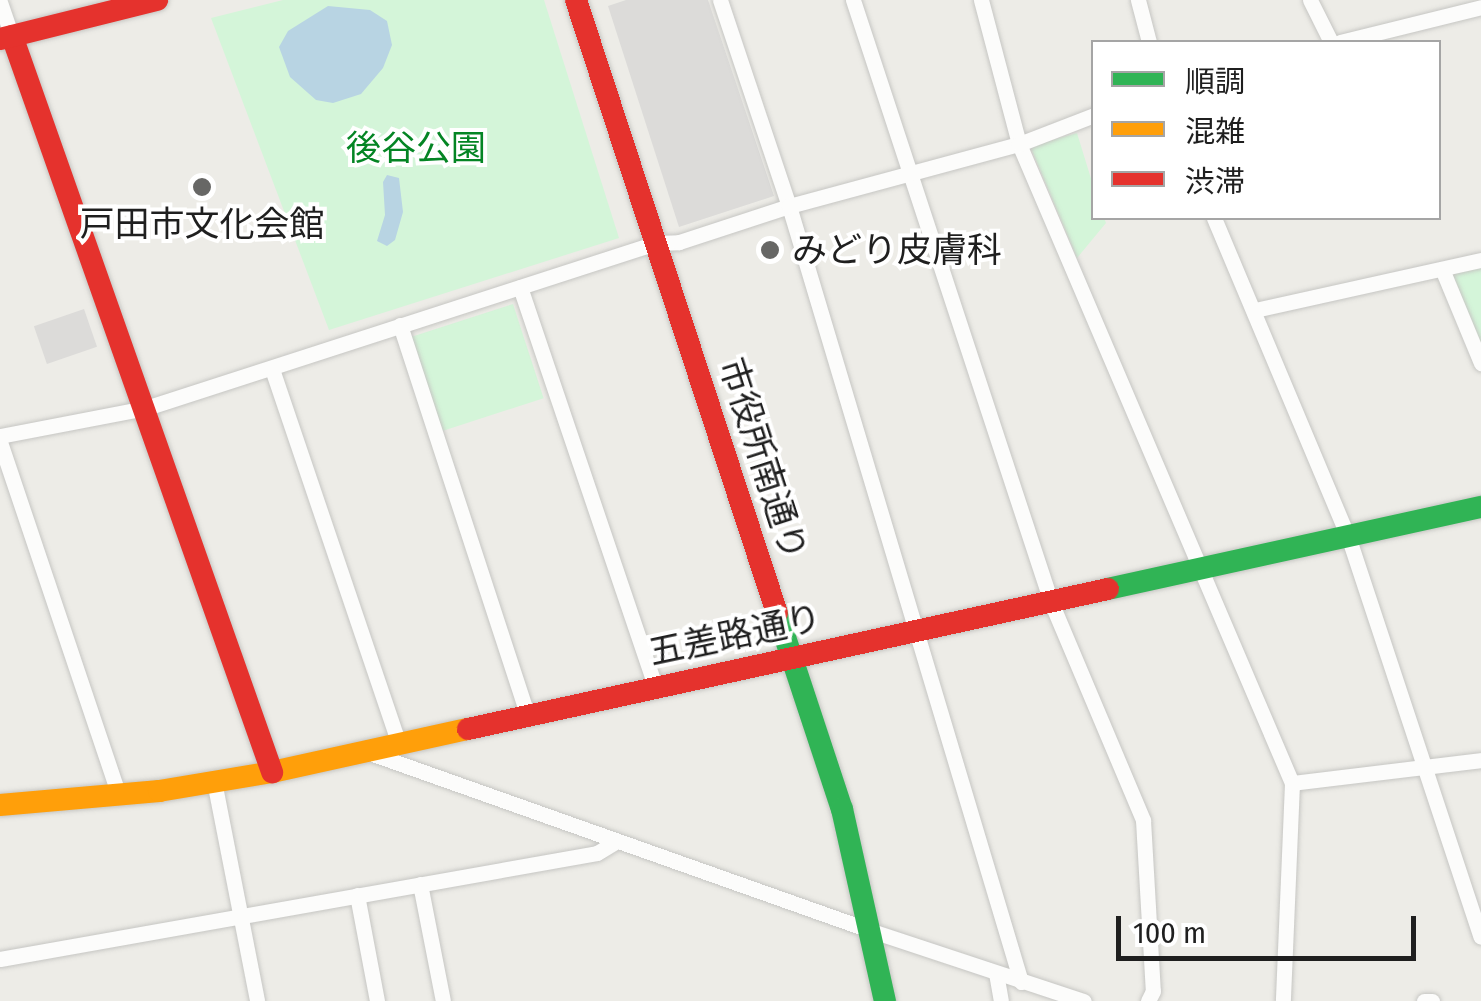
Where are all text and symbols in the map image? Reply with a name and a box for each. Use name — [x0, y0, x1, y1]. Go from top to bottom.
legend — [1091, 40, 1441, 220]
text: 順調 — [1185, 64, 1245, 100]
text: 混雑 — [1185, 114, 1245, 150]
park label: 後谷公園 — [346, 127, 486, 169]
text: 渋滞 — [1185, 164, 1245, 200]
marker: 戸田市文化会館 — [191, 176, 213, 198]
place label: 戸田市文化会館 — [80, 203, 324, 245]
place label: みどり皮膚科 — [792, 229, 1002, 271]
marker: みどり皮膚科 — [757, 237, 783, 263]
street label: 市役所南通り — [711, 353, 815, 565]
street label: 五差路通り — [645, 596, 825, 674]
scale bar — [1121, 896, 1421, 958]
text: 100 m — [1133, 915, 1206, 951]

